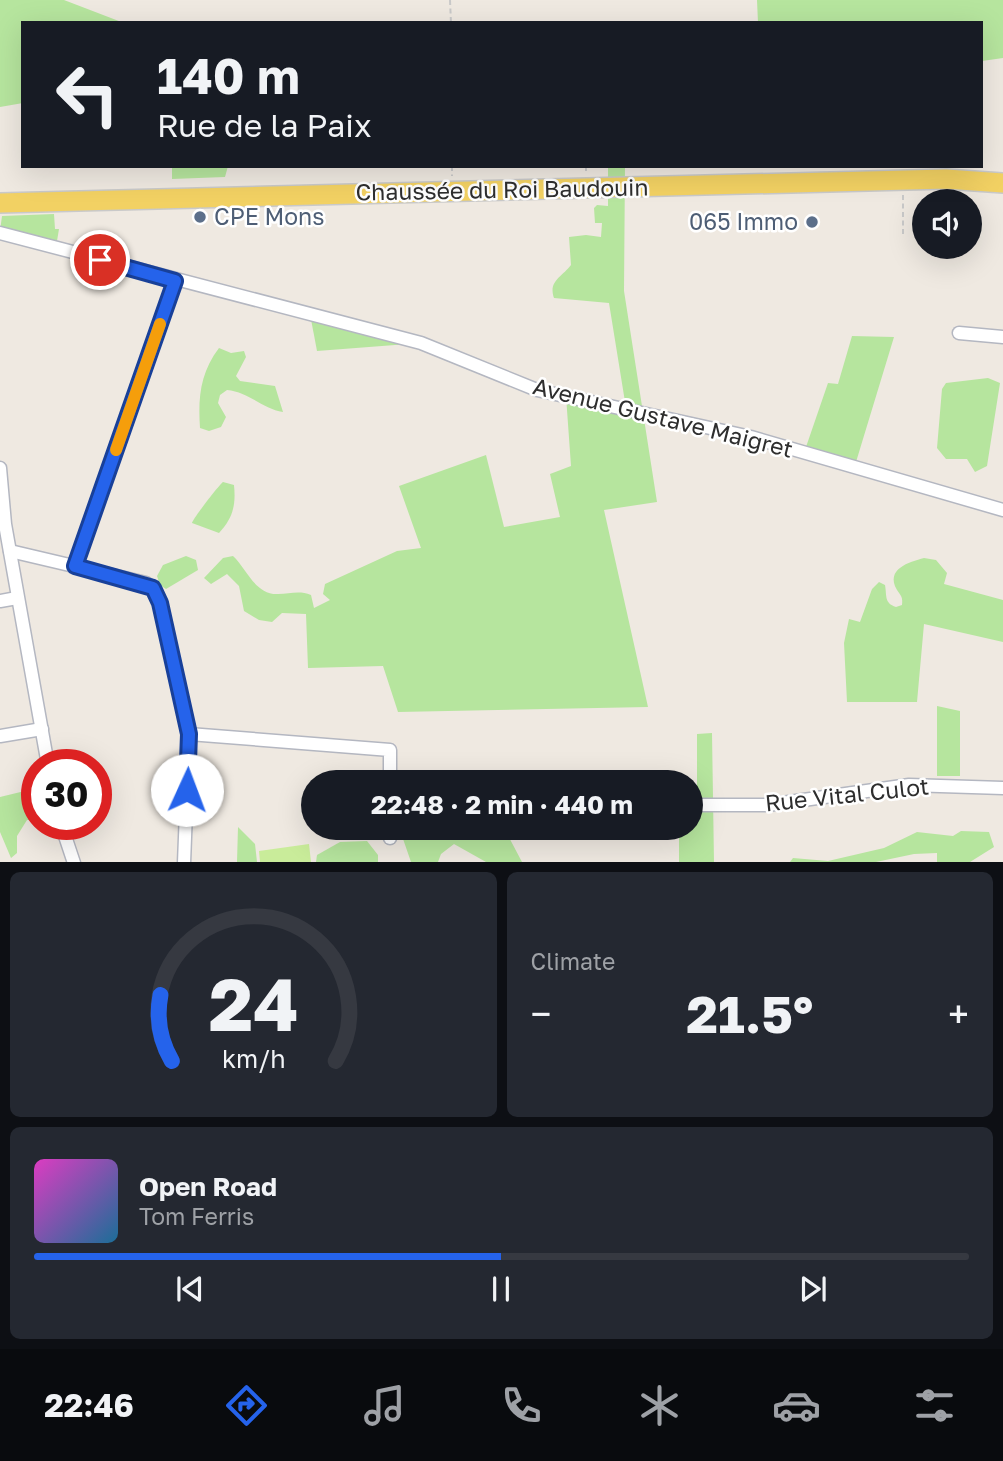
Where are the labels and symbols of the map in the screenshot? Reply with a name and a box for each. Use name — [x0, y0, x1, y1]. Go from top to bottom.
street label: Chaussée du Roi Baudouin — [355, 172, 649, 206]
place label: CPE Mons — [214, 202, 324, 230]
place label: 065 Immo — [689, 207, 798, 235]
marker: CPE Mons — [192, 209, 208, 225]
marker: 065 Immo — [804, 214, 820, 230]
pin — [70, 230, 130, 290]
street label: Avenue Gustave Maigret — [530, 371, 796, 463]
speed limit sign: 30 — [21, 749, 112, 840]
position arrow — [150, 753, 224, 827]
street label: Rue Vital Culot — [764, 771, 930, 817]

